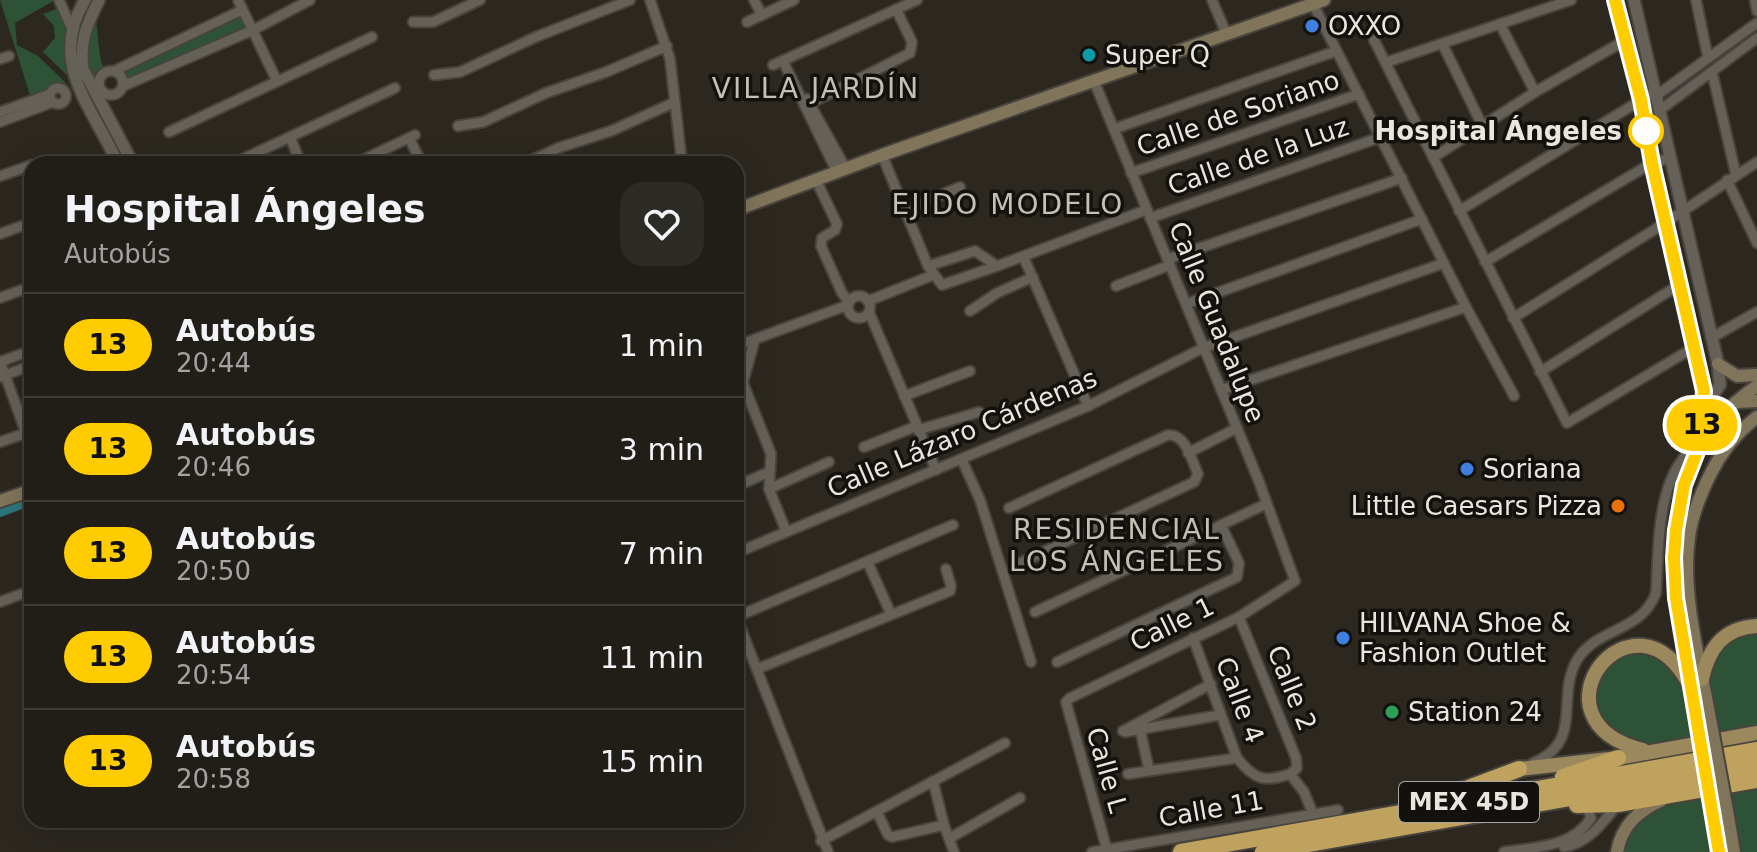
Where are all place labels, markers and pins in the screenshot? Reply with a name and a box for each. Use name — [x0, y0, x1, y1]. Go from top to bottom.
place label: OXXO — [1328, 11, 1401, 41]
marker: OXXO — [1303, 17, 1321, 35]
place label: Super Q — [1105, 40, 1210, 70]
marker: Super Q — [1080, 46, 1098, 64]
marker: Hospital Ángeles — [1629, 114, 1663, 148]
place label: Hospital Ángeles — [1375, 115, 1622, 146]
place label: Soriana — [1483, 454, 1582, 484]
marker: Soriana — [1458, 460, 1476, 478]
place label: Little Caesars Pizza — [1351, 491, 1602, 521]
marker: Little Caesars Pizza — [1609, 497, 1627, 515]
place label: HILVANA Shoe & Fashion Outlet — [1359, 608, 1571, 668]
marker: HILVANA Shoe & Fashion Outlet — [1334, 629, 1352, 647]
place label: Station 24 — [1408, 697, 1542, 727]
marker: Station 24 — [1383, 703, 1401, 721]

